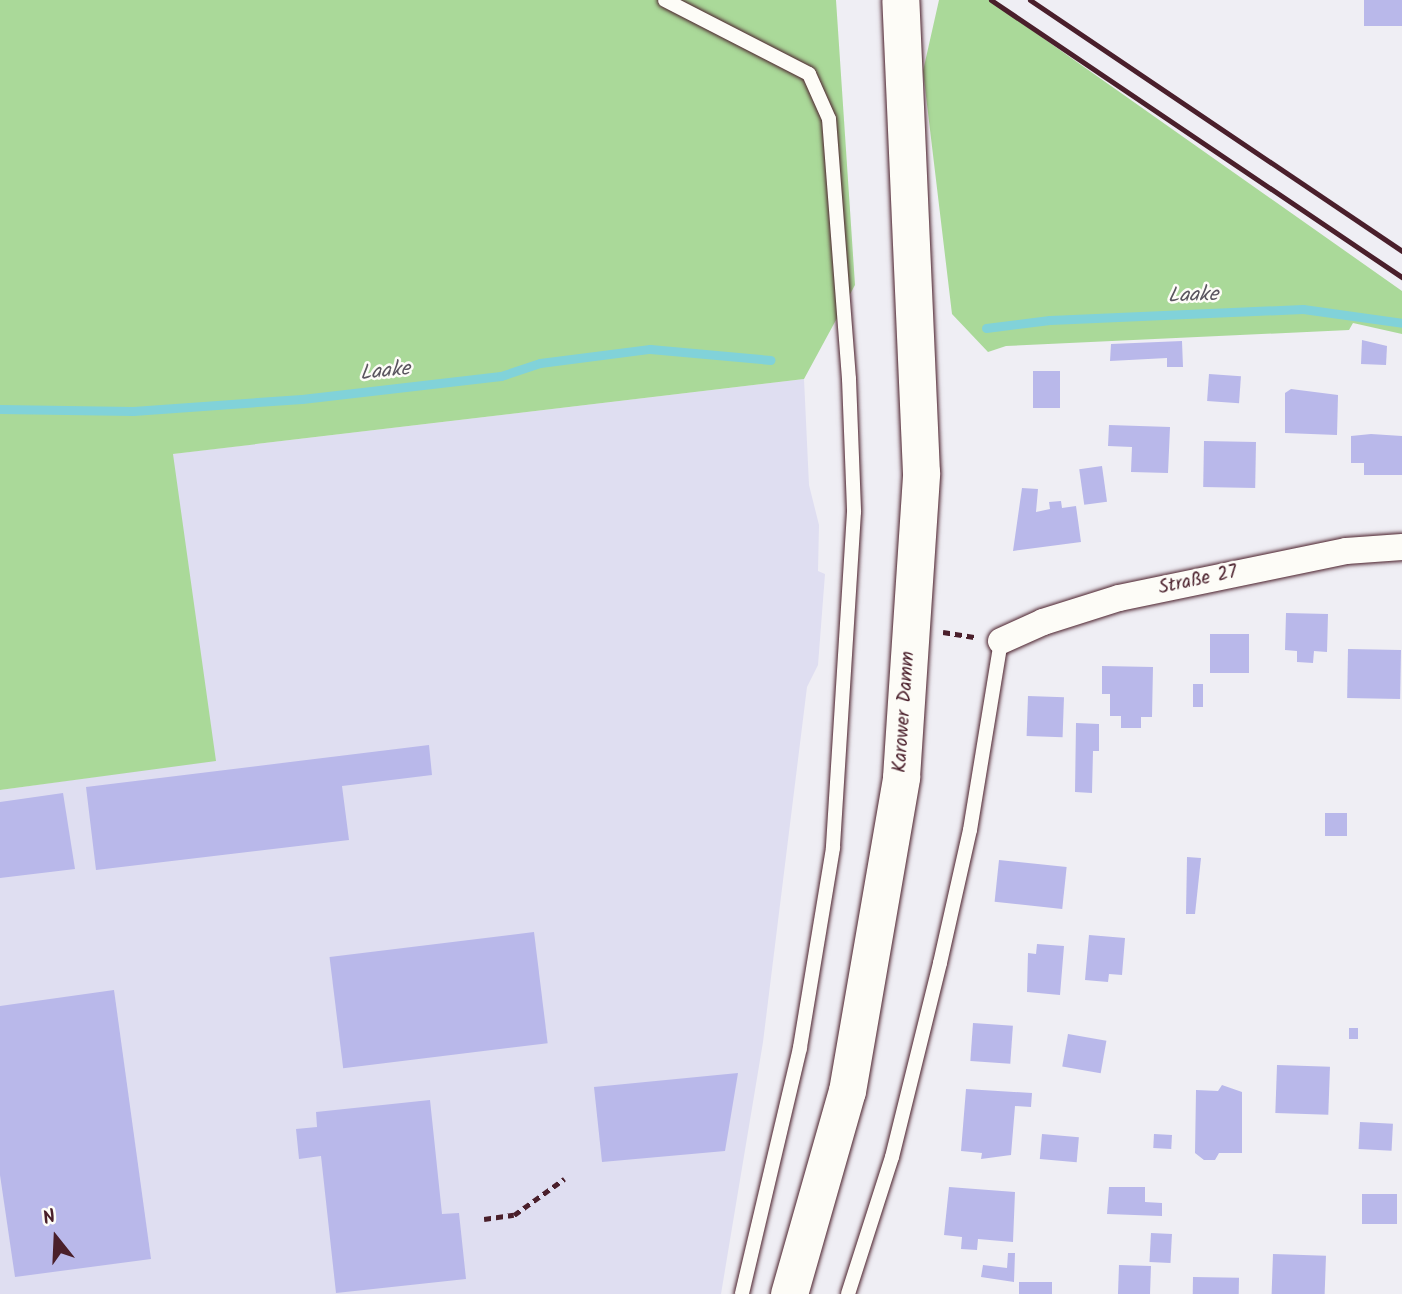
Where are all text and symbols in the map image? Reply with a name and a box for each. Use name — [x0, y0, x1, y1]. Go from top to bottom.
water label: Laake — [1167, 283, 1219, 309]
water label: Laake — [359, 357, 411, 387]
street label: Straße 27 — [1157, 562, 1239, 600]
street label: Karower Damm — [889, 651, 921, 773]
text: N — [39, 1202, 60, 1234]
north arrow — [21, 1203, 91, 1273]

